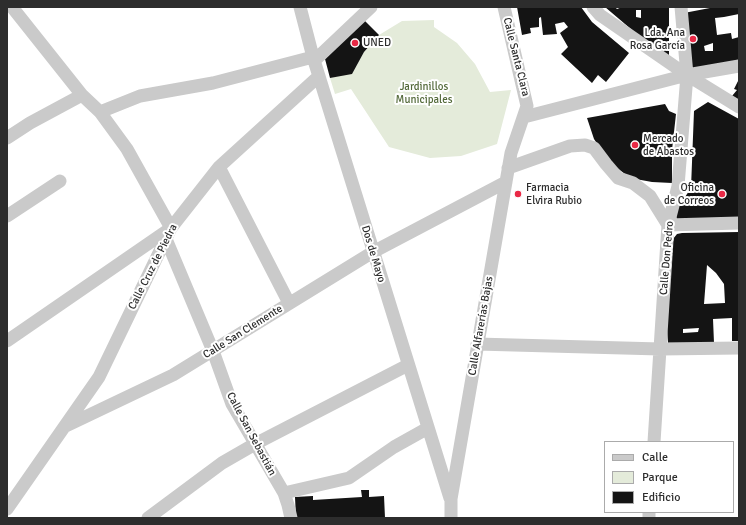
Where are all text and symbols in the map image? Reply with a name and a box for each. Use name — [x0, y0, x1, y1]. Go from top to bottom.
street label: Calle Santa Clara — [500, 16, 532, 98]
place label: Lda. Ana Rosa García — [630, 26, 685, 52]
marker: Lda. Ana Rosa García — [688, 34, 698, 44]
place label: UNED — [363, 36, 391, 50]
marker: UNED — [350, 38, 360, 48]
park label: Jardinillos Municipales — [395, 80, 453, 106]
place label: Mercado de Abastos — [643, 132, 694, 158]
marker: Mercado de Abastos — [630, 140, 640, 150]
place label: Farmacia Elvira Rubio — [526, 181, 582, 207]
place label: Oficina de Correos — [664, 181, 714, 207]
marker: Farmacia Elvira Rubio — [513, 189, 523, 199]
marker: Oficina de Correos — [717, 189, 727, 199]
street label: Calle Don Pedro — [657, 220, 677, 296]
street label: Calle Cruz de Piedra — [126, 222, 180, 312]
street label: Dos de Mayo — [358, 224, 388, 284]
street label: Calle Alfarerías Bajas — [466, 275, 496, 377]
street label: Calle San Clemente — [201, 302, 285, 362]
street label: Calle San Sebastián — [223, 390, 279, 478]
legend — [604, 441, 734, 513]
text: Calle — [642, 450, 668, 465]
text: Parque — [642, 470, 678, 485]
text: Edificio — [642, 490, 680, 505]

